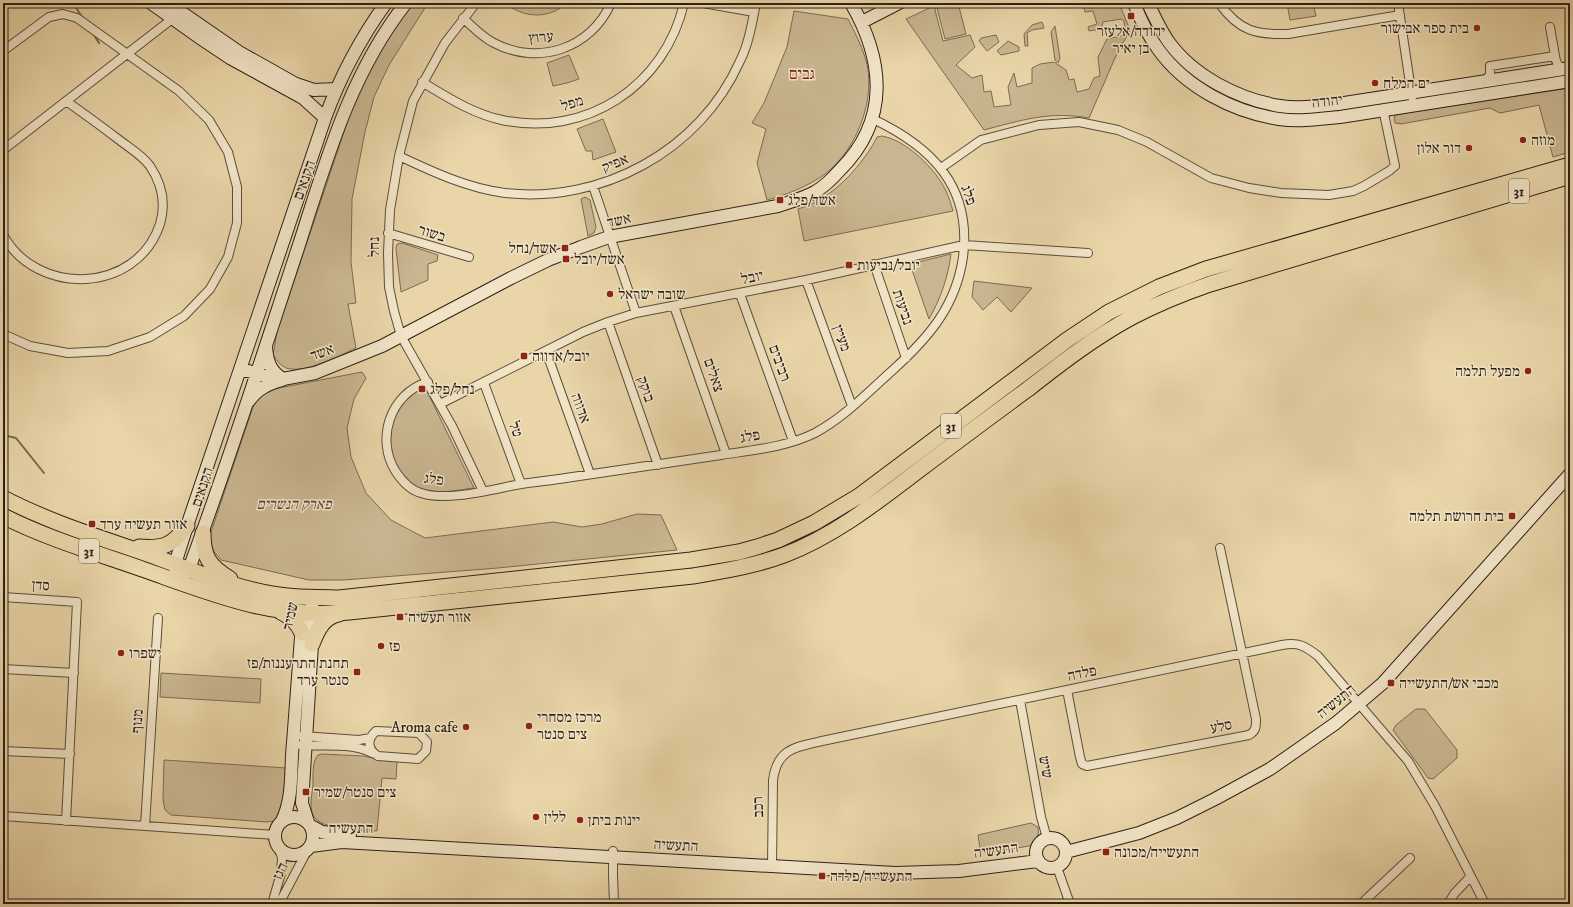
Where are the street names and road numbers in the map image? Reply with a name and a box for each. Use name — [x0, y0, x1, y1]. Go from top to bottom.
street label: ערוץ — [528, 27, 554, 48]
street label: יהודה — [1311, 90, 1343, 113]
street label: מפל — [558, 91, 586, 116]
street label: אפיק — [599, 150, 631, 177]
street label: הקנאים — [289, 158, 320, 202]
road number: 31 — [1509, 179, 1529, 203]
street label: פלג — [956, 183, 981, 208]
street label: אשד — [605, 209, 633, 232]
street label: בשור — [416, 220, 448, 247]
street label: נחל — [365, 237, 384, 257]
street label: יובל — [739, 266, 765, 289]
street label: נביעות — [888, 287, 917, 327]
street label: מעיין — [828, 322, 855, 354]
street label: אשד — [308, 339, 337, 365]
street label: רביבים — [764, 342, 795, 384]
street label: צאלים — [699, 356, 728, 395]
street label: בוקק — [632, 374, 659, 405]
street label: אדווה — [566, 390, 595, 426]
road number: 31 — [941, 414, 961, 438]
street label: טל — [504, 419, 527, 440]
street label: פלג — [739, 425, 762, 448]
street label: הקנאים — [187, 465, 218, 509]
street label: פלג — [423, 469, 445, 490]
road number: 31 — [79, 539, 99, 563]
street label: סדן — [32, 576, 50, 595]
street label: שמיר — [278, 600, 303, 632]
street label: פלדה — [1066, 661, 1099, 686]
street label: התעשיה — [1313, 680, 1360, 723]
street label: מנוף — [127, 708, 148, 734]
street label: סלע — [1208, 715, 1234, 738]
street label: שיש — [1034, 754, 1057, 780]
street label: רכב — [749, 796, 768, 818]
street label: התעשיה — [329, 819, 373, 838]
street label: התעשיה — [653, 835, 699, 856]
street label: התעשיה — [973, 838, 1020, 863]
street label: הגז — [268, 859, 293, 883]

